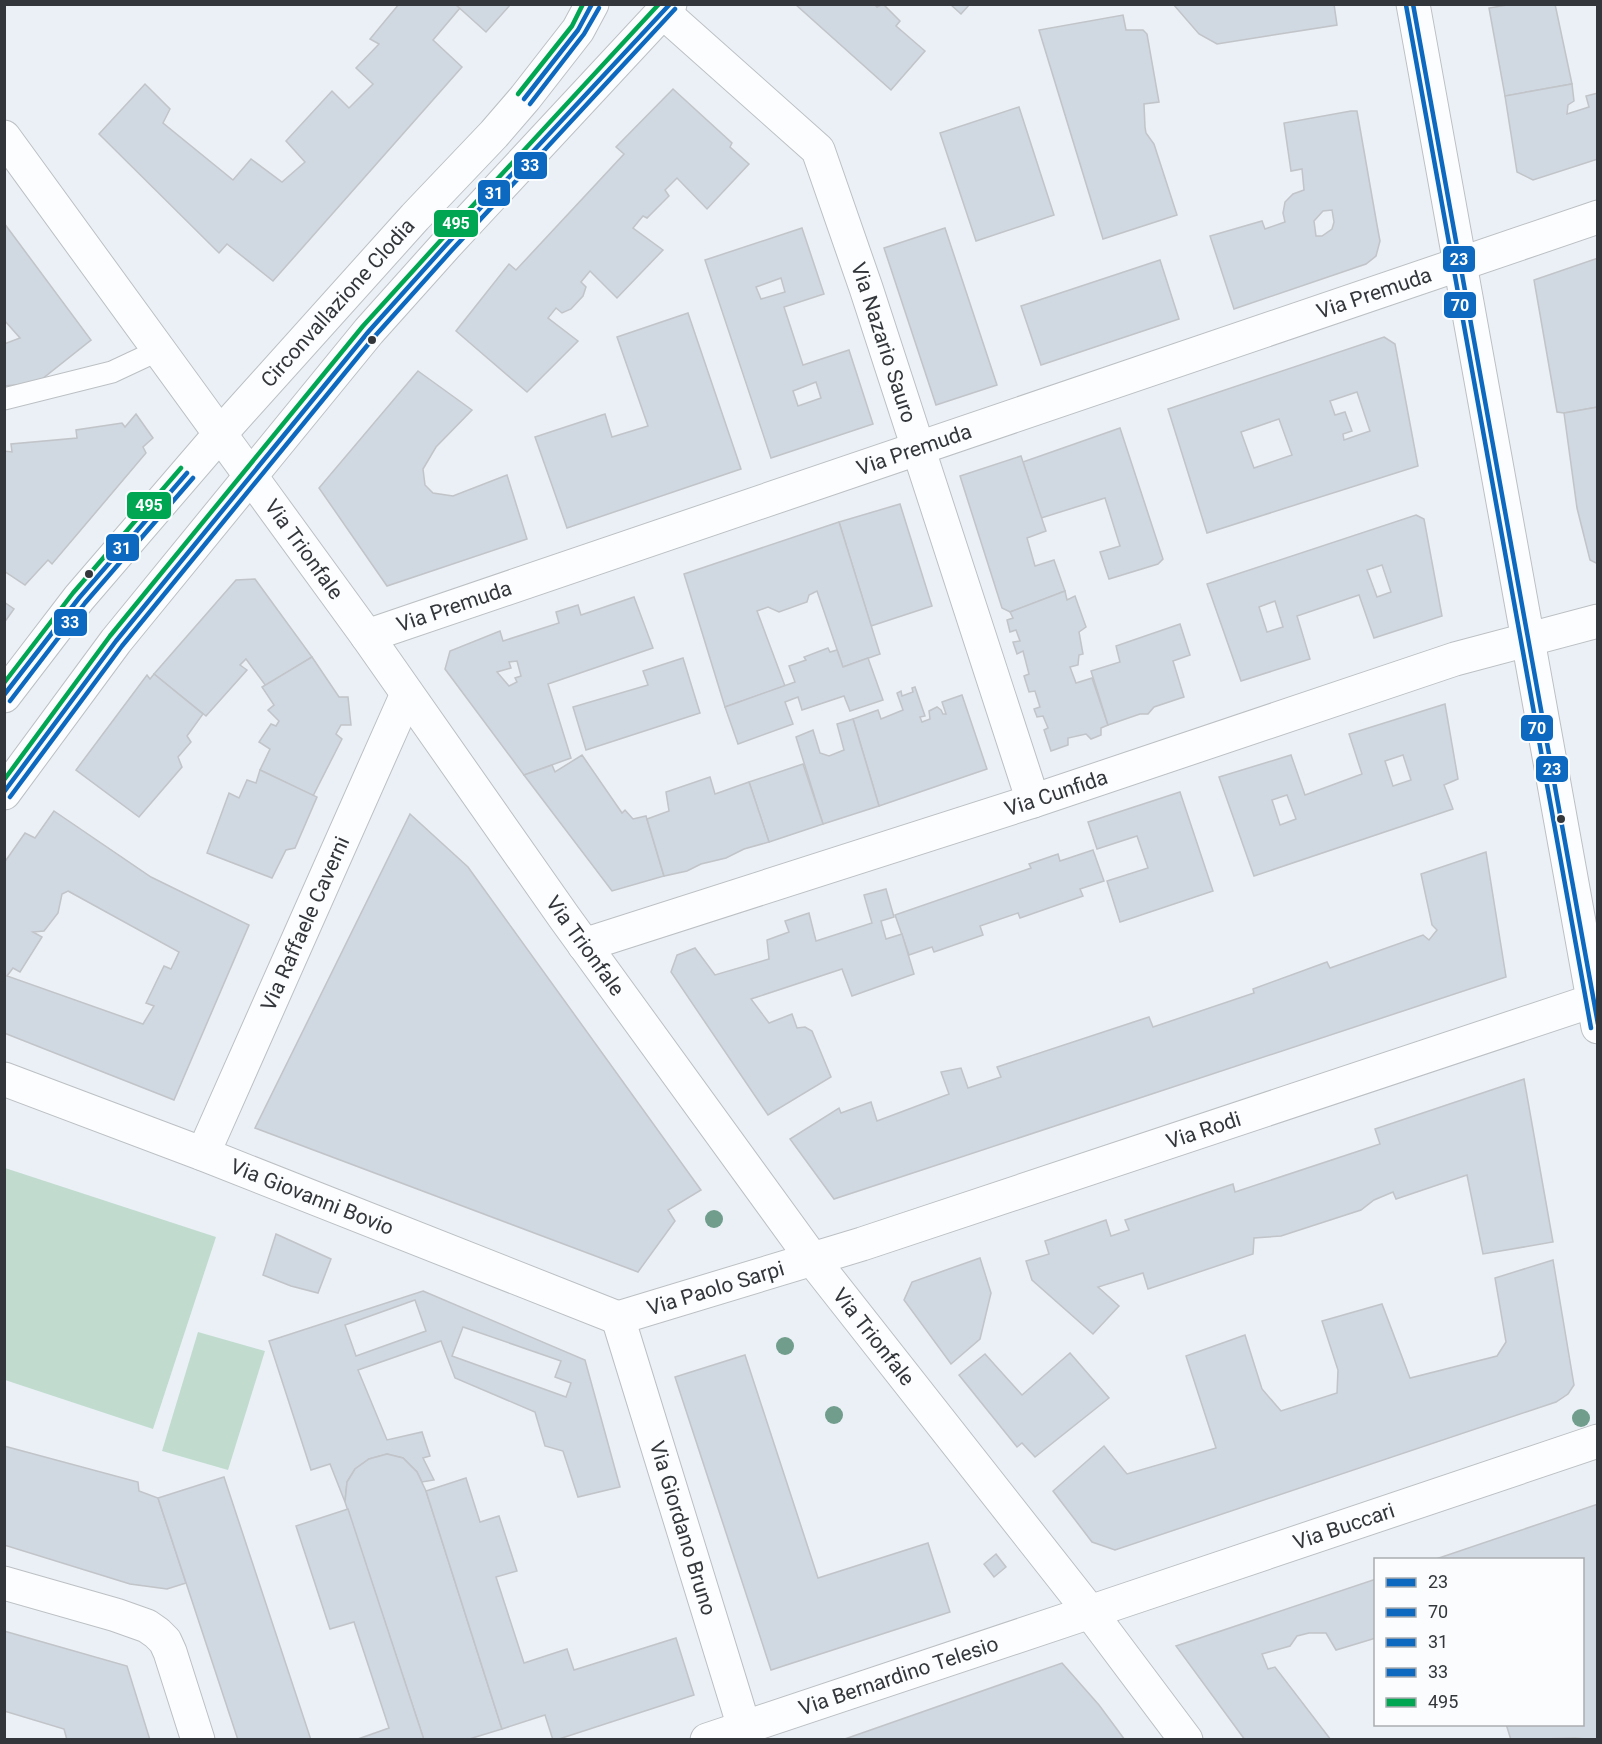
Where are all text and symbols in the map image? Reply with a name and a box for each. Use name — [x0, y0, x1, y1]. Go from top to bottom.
line badge: 33 — [513, 151, 548, 180]
text: 33 — [521, 156, 539, 175]
line badge: 31 — [477, 179, 511, 207]
text: 31 — [485, 184, 503, 203]
line badge: 495 — [433, 209, 479, 238]
street label: Circonvallazione Clodia — [256, 214, 420, 392]
text: 495 — [442, 214, 470, 233]
line badge: 23 — [1442, 245, 1476, 273]
text: 23 — [1450, 250, 1468, 269]
street label: Via Nazario Sauro — [846, 259, 921, 426]
street label: Via Premuda — [1314, 263, 1435, 324]
line badge: 70 — [1443, 291, 1477, 319]
text: 70 — [1451, 296, 1469, 315]
unlabelled marker — [366, 334, 378, 346]
street label: Via Premuda — [854, 419, 975, 480]
line badge: 495 — [126, 491, 172, 520]
street label: Via Trionfale — [260, 495, 348, 604]
text: 495 — [135, 496, 163, 515]
line badge: 31 — [105, 533, 140, 562]
text: 31 — [113, 539, 131, 558]
unlabelled marker — [83, 568, 95, 580]
street label: Via Premuda — [394, 576, 515, 637]
line badge: 33 — [53, 608, 88, 637]
text: 33 — [61, 613, 79, 632]
line badge: 70 — [1520, 714, 1554, 742]
text: 70 — [1528, 719, 1546, 738]
line badge: 23 — [1535, 755, 1569, 783]
text: 23 — [1543, 760, 1561, 779]
street label: Via Cunfida — [1002, 765, 1111, 821]
unlabelled marker — [1555, 813, 1567, 825]
street label: Via Raffaele Caverni — [256, 833, 354, 1015]
street label: Via Trionfale — [541, 891, 629, 1000]
street label: Via Rodi — [1163, 1107, 1244, 1154]
street label: Via Giovanni Bovio — [227, 1154, 397, 1240]
street label: Via Paolo Sarpi — [644, 1256, 787, 1320]
street label: Via Trionfale — [828, 1283, 919, 1390]
street label: Via Giordano Bruno — [645, 1438, 721, 1618]
street label: Via Buccari — [1290, 1498, 1398, 1555]
legend — [1374, 1558, 1584, 1726]
text: 23 — [1428, 1571, 1448, 1592]
text: 70 — [1428, 1601, 1448, 1622]
text: 31 — [1428, 1631, 1448, 1652]
street label: Via Bernardino Telesio — [796, 1632, 1001, 1720]
text: 33 — [1428, 1661, 1448, 1682]
text: 495 — [1428, 1691, 1458, 1712]

